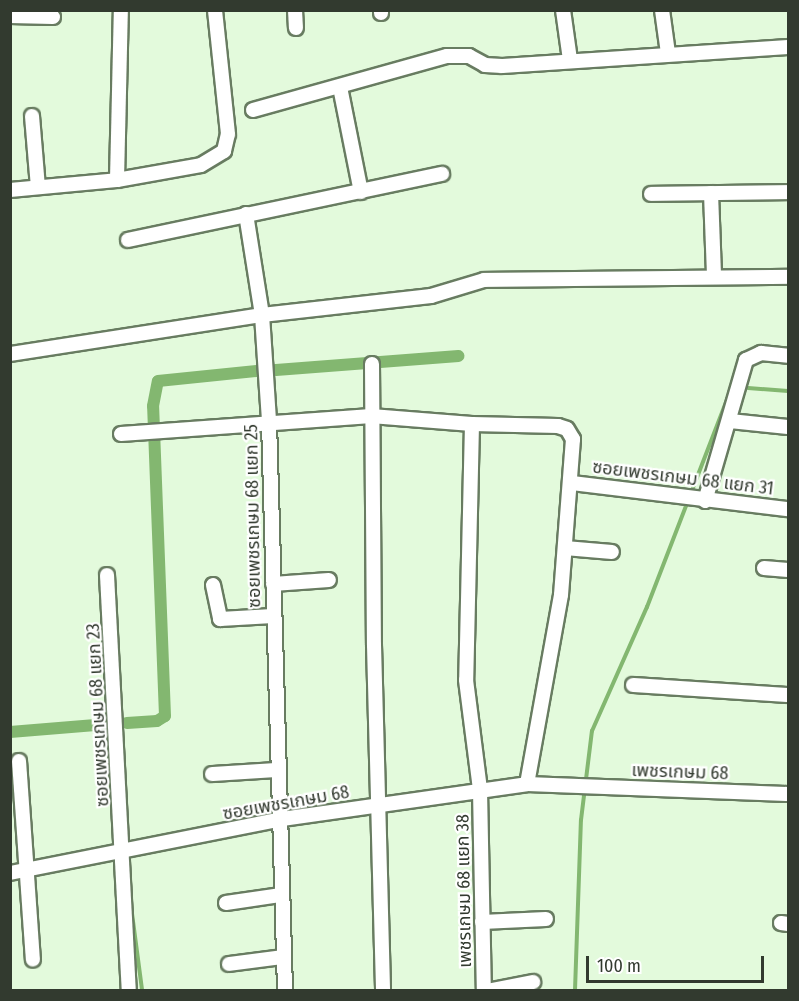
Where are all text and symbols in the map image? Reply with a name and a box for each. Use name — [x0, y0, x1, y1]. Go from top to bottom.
street label: ซอยเพชรเกษม 68 แยก 25 — [241, 424, 265, 608]
street label: ซอยเพชรเกษม 68 แยก 31 — [591, 456, 775, 500]
street label: ซอยเพชรเกษม 68 แยก 23 — [82, 623, 114, 807]
street label: เพชรเกษม 68 — [631, 760, 729, 784]
street label: ซอยเพชรเกษม 68 — [221, 781, 351, 825]
street label: เพชรเกษม 68 แยก 38 — [452, 814, 476, 968]
scale bar — [589, 944, 768, 982]
text: 100 m — [597, 955, 641, 977]

